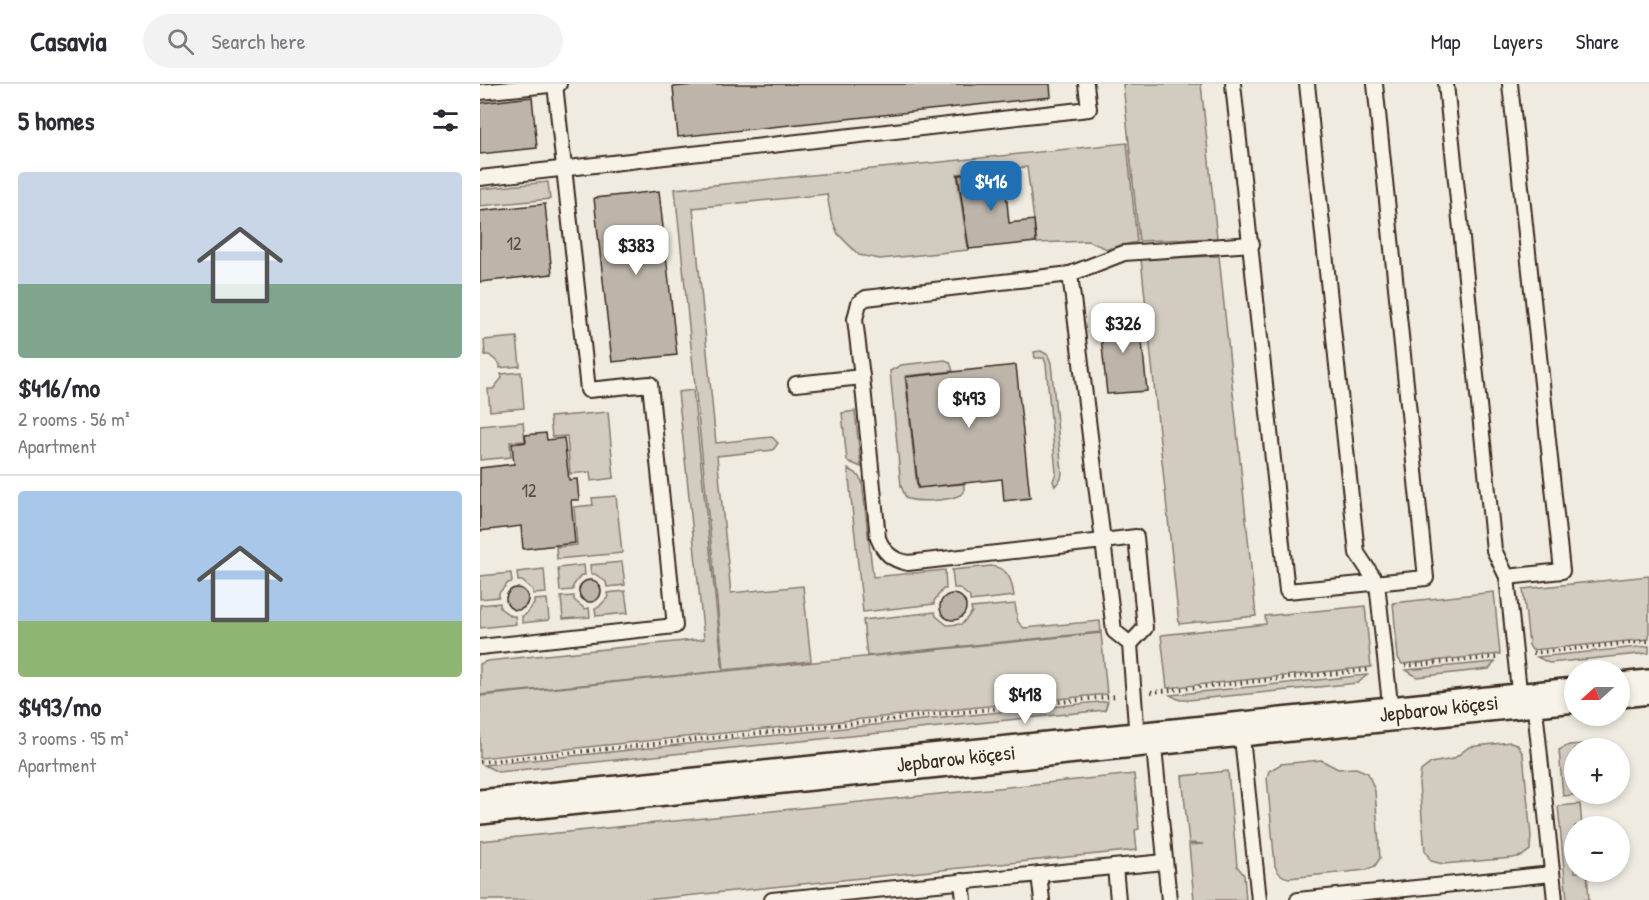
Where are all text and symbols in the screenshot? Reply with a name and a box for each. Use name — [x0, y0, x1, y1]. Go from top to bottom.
search box — [143, 14, 563, 68]
text: Casavia — [30, 22, 107, 60]
icon: search — [164, 25, 197, 58]
text: Search here — [212, 26, 306, 56]
text: Map — [1431, 27, 1460, 56]
text: Layers — [1493, 27, 1543, 56]
text: Share — [1576, 27, 1619, 56]
text: 5 homes — [18, 103, 94, 138]
icon: filters — [429, 104, 462, 137]
pin: $416 — [955, 161, 1027, 212]
text: $416 — [975, 167, 1007, 194]
icon: home — [186, 211, 294, 319]
pin: $383 — [600, 225, 672, 276]
house number: 12 — [507, 231, 522, 256]
text: $383 — [618, 231, 654, 258]
pin: $326 — [1087, 303, 1159, 354]
text: $326 — [1105, 309, 1141, 336]
text: $416/mo — [18, 370, 100, 405]
pin: $493 — [933, 378, 1005, 429]
text: $493 — [952, 384, 986, 411]
text: 2 rooms · 56 m² — [18, 405, 130, 432]
text: Apartment — [18, 432, 96, 459]
house number: 12 — [522, 478, 537, 503]
icon: home — [186, 530, 294, 638]
north arrow — [1564, 660, 1630, 726]
map controls — [1564, 660, 1630, 882]
pin: $418 — [989, 674, 1061, 725]
text: $418 — [1008, 680, 1042, 707]
street label: Jepbarow köçesi — [1378, 687, 1500, 729]
text: $493/mo — [18, 689, 101, 724]
text: 3 rooms · 95 m² — [18, 724, 128, 751]
street label: Jepbarow köçesi — [895, 737, 1017, 779]
button: + — [1564, 738, 1630, 804]
text: Apartment — [18, 751, 96, 778]
button: − — [1564, 816, 1630, 882]

